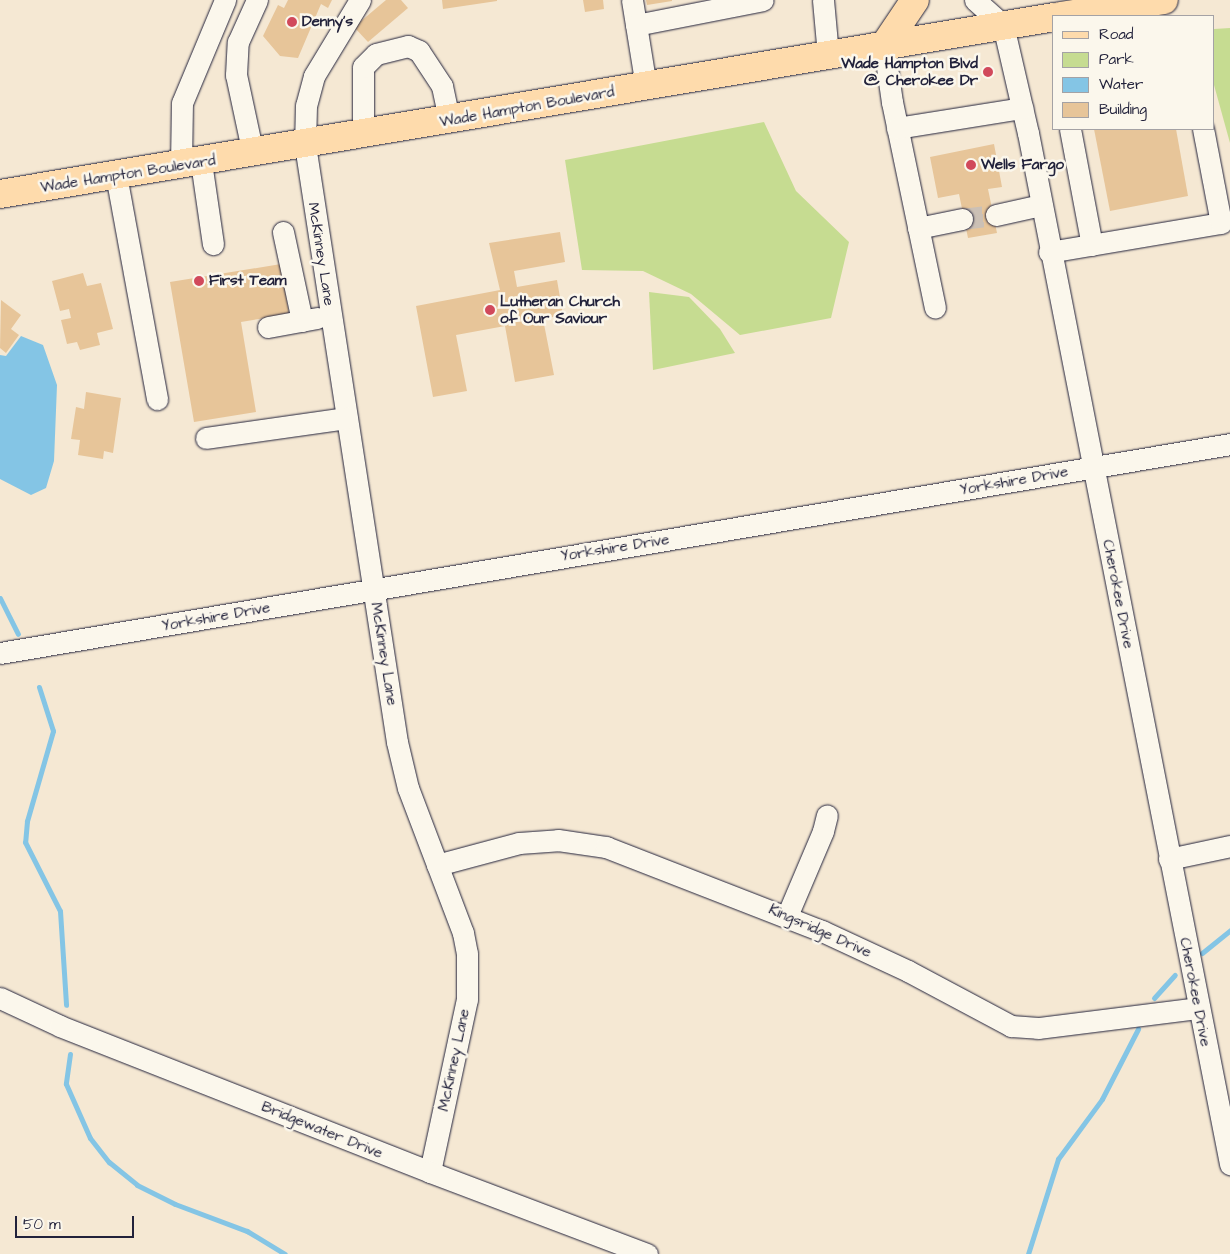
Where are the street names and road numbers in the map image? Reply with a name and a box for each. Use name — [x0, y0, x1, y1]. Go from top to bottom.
street label: Wade Hampton Boulevard — [438, 83, 616, 131]
street label: Wade Hampton Boulevard — [39, 151, 217, 197]
street label: McKinney Lane — [304, 201, 338, 307]
street label: Yorkshire Drive — [958, 463, 1070, 499]
street label: Yorkshire Drive — [559, 531, 671, 565]
street label: Cherokee Drive — [1099, 538, 1137, 650]
street label: Yorkshire Drive — [160, 599, 272, 635]
street label: McKinney Lane — [367, 601, 401, 707]
street label: Kingsridge Drive — [766, 900, 874, 962]
street label: Cherokee Drive — [1176, 936, 1214, 1048]
street label: McKinney Lane — [434, 1007, 474, 1113]
street label: Bridgewater Drive — [259, 1097, 385, 1163]

